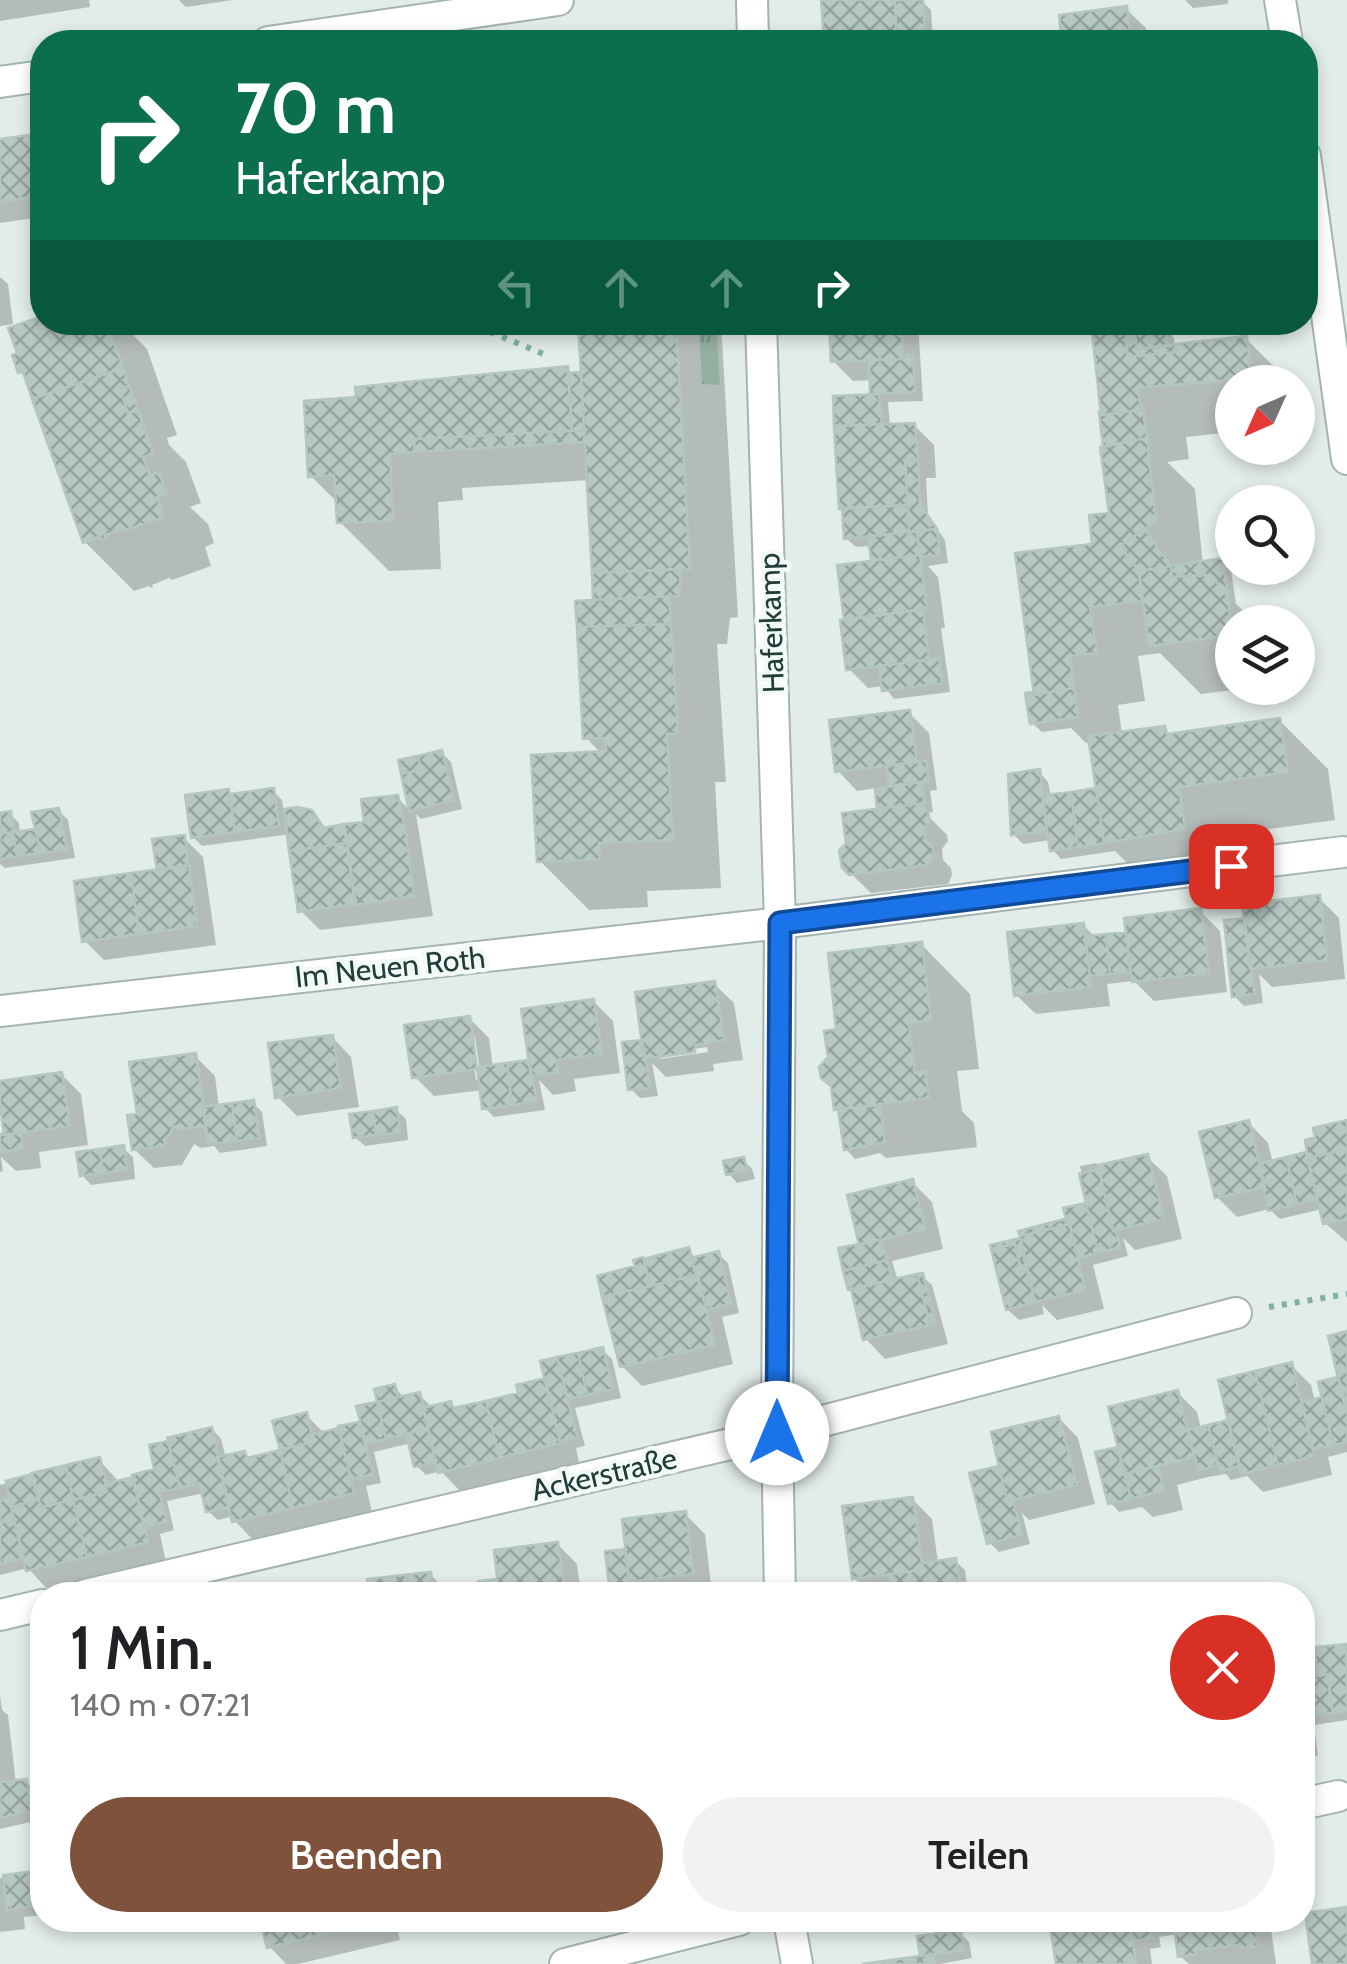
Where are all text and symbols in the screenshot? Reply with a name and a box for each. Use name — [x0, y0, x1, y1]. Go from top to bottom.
text: 70 m — [235, 65, 396, 151]
icon: right — [70, 70, 200, 200]
text: Haferkamp — [235, 151, 445, 205]
icon: left — [489, 260, 544, 315]
icon: ahead — [594, 260, 649, 315]
icon: ahead — [699, 260, 754, 315]
icon: right — [804, 260, 859, 315]
north arrow — [1215, 365, 1315, 465]
map controls — [1215, 365, 1315, 705]
button: search — [1215, 485, 1315, 585]
street label: Haferkamp — [750, 552, 792, 694]
button: layers — [1215, 605, 1315, 705]
pin — [1189, 824, 1274, 909]
icon: arrive — [1204, 839, 1259, 894]
street label: Im Neuen Roth — [293, 939, 487, 995]
position arrow — [725, 1381, 829, 1485]
street label: Ackerstraße — [528, 1439, 680, 1509]
text: 1 Min. — [70, 1611, 214, 1684]
button: close — [1170, 1615, 1275, 1720]
text: 140 m · 07:21 — [70, 1685, 250, 1724]
button: Beenden — [70, 1797, 663, 1912]
button: Teilen — [683, 1797, 1275, 1912]

